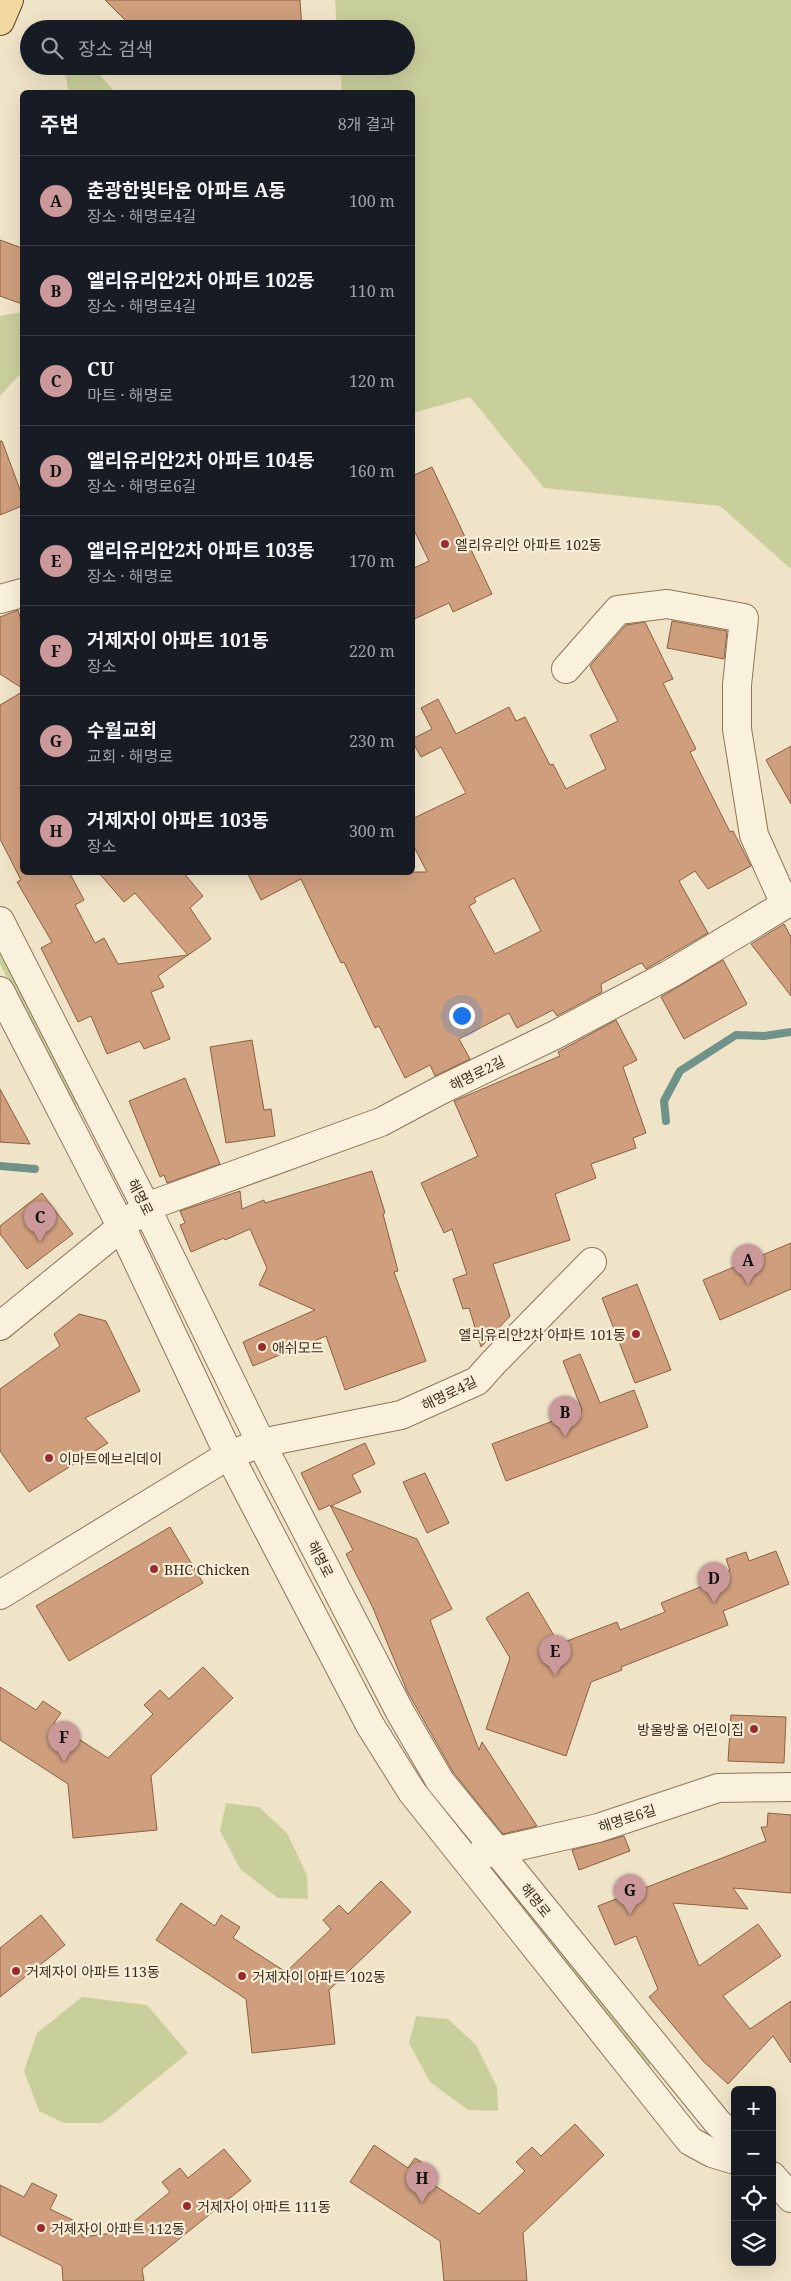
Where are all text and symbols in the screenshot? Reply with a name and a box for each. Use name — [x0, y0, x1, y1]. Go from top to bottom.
search box — [20, 20, 415, 75]
icon: search — [38, 34, 66, 62]
text: 장소 검색 — [78, 36, 153, 62]
text: 주변 — [40, 110, 79, 138]
text: 8개 결과 — [338, 113, 395, 135]
text: 춘광한빛타운 아파트 A동 — [87, 177, 286, 203]
text: A — [50, 190, 62, 212]
text: 100 m — [349, 190, 395, 212]
text: 장소 · 해명로4길 — [87, 205, 197, 227]
text: 엘리유리안2차 아파트 102동 — [87, 267, 315, 293]
text: B — [51, 280, 61, 302]
text: 110 m — [349, 280, 395, 302]
text: 장소 · 해명로4길 — [87, 295, 197, 317]
text: CU — [87, 356, 114, 382]
text: C — [51, 370, 61, 392]
text: 120 m — [349, 370, 395, 392]
text: 마트 · 해명로 — [87, 384, 173, 406]
text: 엘리유리안2차 아파트 104동 — [87, 447, 315, 473]
text: D — [50, 460, 62, 482]
text: 160 m — [349, 460, 395, 482]
text: 장소 · 해명로6길 — [87, 475, 197, 497]
place label: 엘리유리안 아파트 102동 — [455, 535, 602, 554]
text: 엘리유리안2차 아파트 103동 — [87, 537, 315, 563]
marker: 엘리유리안 아파트 102동 — [439, 538, 451, 550]
text: E — [51, 550, 61, 572]
text: 170 m — [349, 550, 395, 572]
text: 장소 · 해명로 — [87, 565, 173, 587]
text: 거제자이 아파트 101동 — [87, 627, 269, 653]
text: F — [51, 640, 61, 662]
text: 220 m — [349, 640, 395, 662]
text: 장소 — [87, 655, 116, 677]
text: 수월교회 — [87, 717, 157, 743]
text: G — [50, 730, 62, 752]
text: 230 m — [349, 730, 395, 752]
text: 교회 · 해명로 — [87, 745, 173, 767]
text: 거제자이 아파트 103동 — [87, 807, 269, 833]
text: H — [49, 820, 63, 842]
text: 300 m — [349, 820, 395, 842]
text: 장소 — [87, 835, 116, 857]
your location — [449, 1003, 475, 1029]
street label: 해명로2길 — [446, 1051, 508, 1095]
street label: 해명로 — [124, 1175, 158, 1219]
pin: C — [24, 1201, 56, 1242]
pin: A — [732, 1244, 764, 1285]
place label: 엘리유리안2차 아파트 101동 — [459, 1325, 626, 1344]
marker: 엘리유리안2차 아파트 101동 — [630, 1328, 642, 1340]
place label: 애쉬모드 — [272, 1338, 324, 1357]
marker: 애쉬모드 — [256, 1341, 268, 1353]
street label: 해명로4길 — [418, 1371, 480, 1415]
pin: B — [549, 1396, 581, 1437]
place label: 이마트에브리데이 — [59, 1449, 162, 1468]
marker: 이마트에브리데이 — [43, 1452, 55, 1464]
street label: 해명로 — [304, 1537, 338, 1581]
place label: BHC Chicken — [164, 1560, 250, 1579]
pin: D — [698, 1562, 730, 1603]
marker: BHC Chicken — [148, 1563, 160, 1575]
pin: E — [539, 1635, 571, 1676]
place label: 방울방울 어린이집 — [637, 1720, 744, 1739]
pin: F — [48, 1721, 80, 1762]
marker: 방울방울 어린이집 — [748, 1723, 760, 1735]
street label: 해명로6길 — [596, 1800, 658, 1836]
pin: G — [614, 1874, 646, 1915]
street label: 해명로 — [516, 1879, 556, 1921]
place label: 거제자이 아파트 113동 — [26, 1962, 160, 1981]
marker: 거제자이 아파트 113동 — [10, 1965, 22, 1977]
place label: 거제자이 아파트 102동 — [252, 1967, 386, 1986]
marker: 거제자이 아파트 102동 — [236, 1970, 248, 1982]
map controls — [731, 2086, 776, 2266]
button: + — [731, 2086, 776, 2131]
button: − — [731, 2131, 776, 2176]
pin: H — [406, 2162, 438, 2203]
button: locate — [731, 2176, 776, 2221]
place label: 거제자이 아파트 111동 — [197, 2197, 331, 2216]
marker: 거제자이 아파트 111동 — [181, 2200, 193, 2212]
place label: 거제자이 아파트 112동 — [51, 2219, 185, 2238]
button: layers — [731, 2221, 776, 2266]
marker: 거제자이 아파트 112동 — [35, 2222, 47, 2234]

